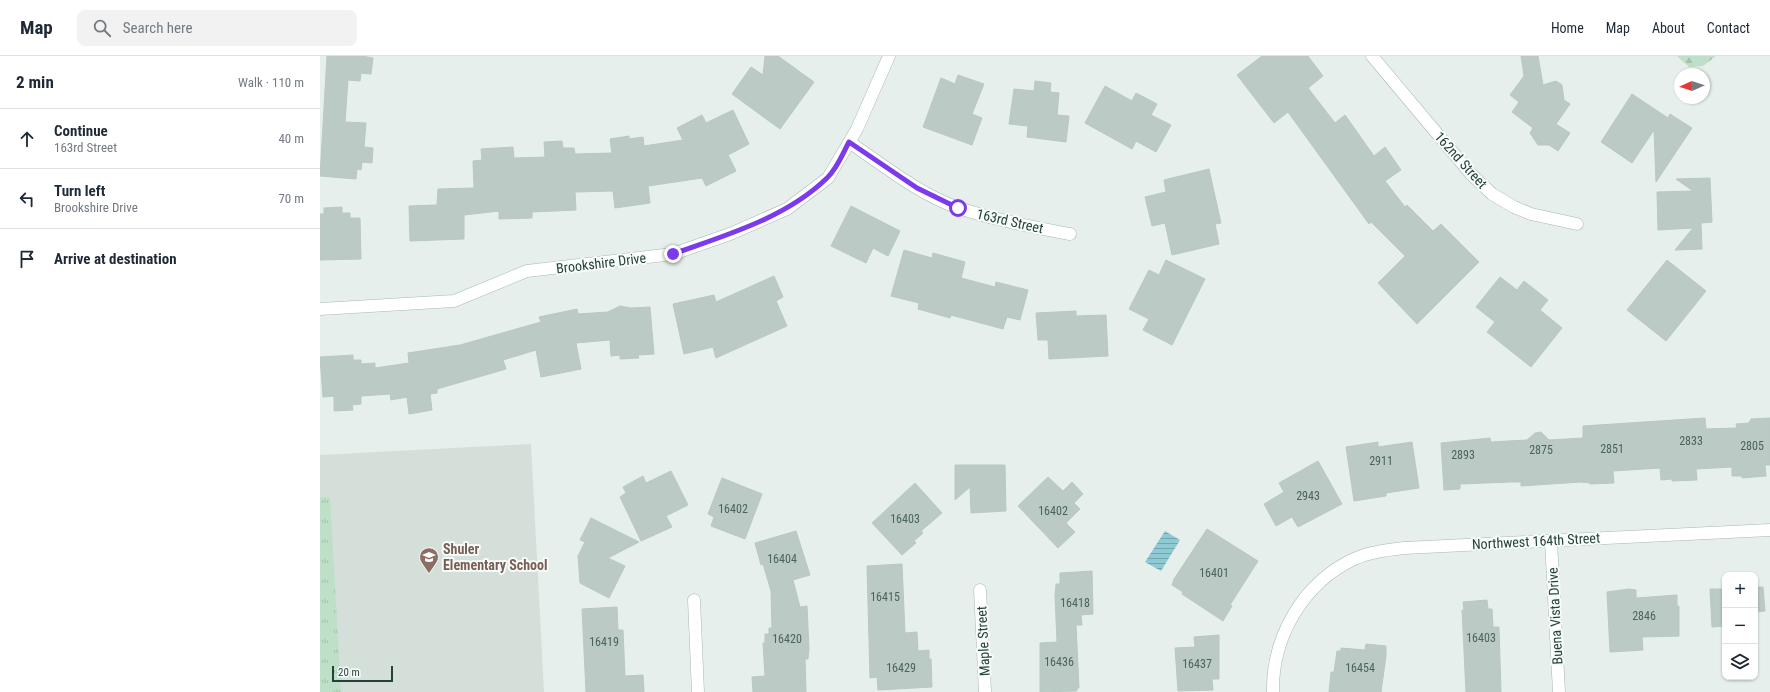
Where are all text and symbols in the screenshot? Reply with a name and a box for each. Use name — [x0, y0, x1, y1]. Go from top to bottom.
search box — [77, 10, 357, 46]
text: Map — [20, 16, 53, 39]
icon: search — [91, 17, 113, 39]
text: Search here — [123, 19, 193, 37]
text: Home — [1551, 20, 1584, 36]
text: Map — [1606, 20, 1630, 36]
text: About — [1652, 20, 1685, 36]
text: Contact — [1707, 20, 1750, 36]
north arrow — [1674, 68, 1710, 104]
text: 2 min — [16, 72, 54, 92]
text: Walk · 110 m — [238, 75, 304, 90]
text: Continue — [54, 122, 108, 140]
icon: ahead — [16, 128, 38, 150]
street label: 162nd Street — [1431, 128, 1491, 192]
text: 40 m — [278, 131, 304, 146]
text: 163rd Street — [54, 140, 117, 155]
text: Turn left — [54, 182, 105, 200]
icon: left — [16, 188, 38, 210]
text: 70 m — [278, 191, 304, 206]
route start — [949, 199, 967, 217]
text: Brookshire Drive — [54, 200, 138, 215]
street label: 163rd Street — [975, 206, 1045, 236]
route end — [664, 245, 682, 263]
icon: arrive — [16, 248, 38, 270]
text: Arrive at destination — [54, 250, 177, 268]
street label: Brookshire Drive — [555, 250, 647, 276]
house number: 2833 — [1679, 434, 1703, 448]
house number: 2805 — [1740, 439, 1764, 453]
house number: 2851 — [1600, 442, 1624, 456]
house number: 2875 — [1529, 443, 1553, 457]
house number: 2893 — [1451, 448, 1475, 462]
house number: 2911 — [1369, 454, 1393, 468]
house number: 2943 — [1296, 489, 1320, 503]
house number: 16402 — [718, 502, 748, 516]
house number: 16402 — [1038, 504, 1068, 518]
house number: 16403 — [890, 512, 920, 526]
street label: Northwest 164th Street — [1472, 530, 1600, 552]
place label: Shuler Elementary School — [443, 541, 548, 573]
school or university icon: Shuler Elementary School — [418, 546, 440, 574]
house number: 16404 — [767, 552, 797, 566]
house number: 16401 — [1199, 566, 1229, 580]
street label: Buena Vista Drive — [1544, 567, 1566, 665]
map controls — [1722, 572, 1758, 680]
button: + — [1722, 572, 1758, 608]
house number: 16415 — [870, 590, 900, 604]
house number: 16418 — [1060, 596, 1090, 610]
street label: Maple Street — [973, 606, 993, 676]
button: − — [1722, 608, 1758, 644]
house number: 2846 — [1632, 609, 1656, 623]
house number: 16403 — [1466, 631, 1496, 645]
house number: 16420 — [772, 632, 802, 646]
house number: 16419 — [589, 635, 619, 649]
button: layers — [1722, 644, 1758, 680]
house number: 16436 — [1044, 655, 1074, 669]
house number: 16437 — [1182, 657, 1212, 671]
house number: 16429 — [886, 661, 916, 675]
house number: 16454 — [1345, 661, 1375, 675]
scale bar — [332, 664, 393, 683]
text: 20 m — [338, 666, 360, 679]

